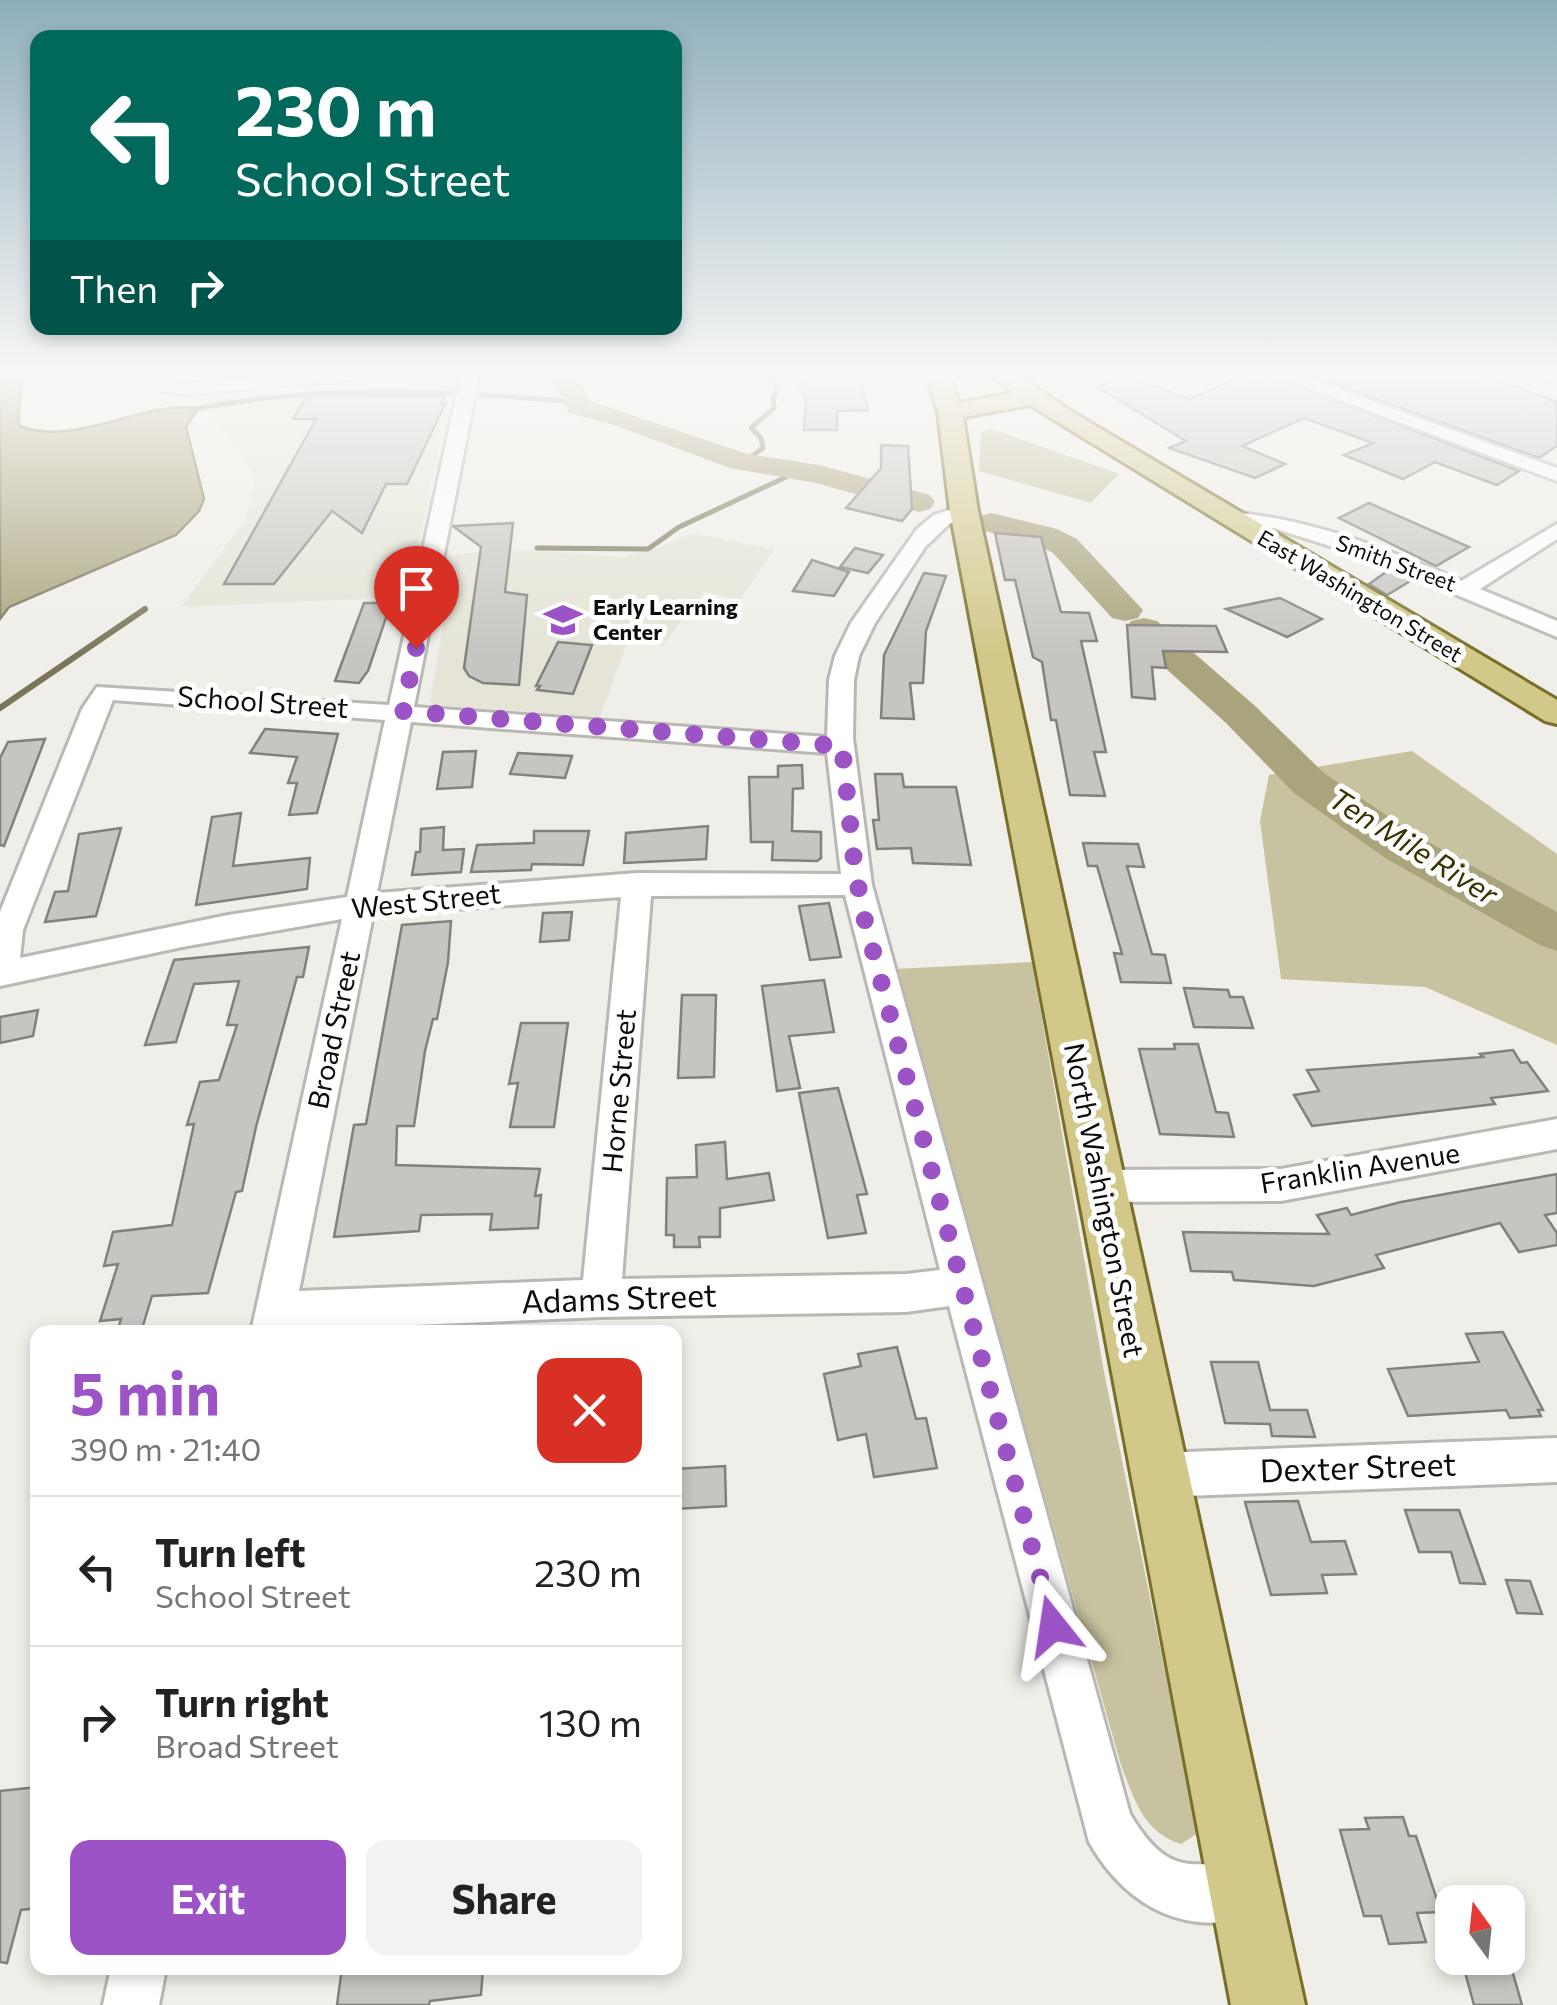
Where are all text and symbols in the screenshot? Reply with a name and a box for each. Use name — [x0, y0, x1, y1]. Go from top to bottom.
text: 230 m — [235, 65, 437, 150]
icon: left — [70, 70, 200, 200]
text: School Street — [235, 150, 510, 205]
icon: right — [178, 260, 233, 315]
text: Then — [70, 264, 158, 311]
street label: East Washington Street — [1253, 524, 1468, 667]
street label: Smith Street — [1332, 528, 1460, 597]
pin — [374, 546, 459, 649]
icon: arrive — [389, 561, 444, 616]
place label: Early Learning Center — [593, 593, 738, 645]
school or university icon: Early Learning Center — [542, 599, 584, 641]
street label: School Street — [176, 678, 350, 724]
water label: Ten Mile River — [1323, 778, 1506, 912]
street label: West Street — [350, 875, 502, 925]
street label: Broad Street — [300, 948, 366, 1112]
street label: Horne Street — [594, 1008, 642, 1174]
street label: North Washington Street — [1058, 1040, 1152, 1360]
street label: Franklin Avenue — [1258, 1134, 1462, 1200]
street label: Adams Street — [520, 1274, 717, 1320]
text: 5 min — [70, 1354, 220, 1427]
button: close — [537, 1358, 642, 1463]
text: 390 m · 21:40 — [70, 1428, 261, 1468]
street label: Dexter Street — [1259, 1443, 1457, 1489]
text: Turn left — [155, 1528, 306, 1575]
icon: left — [70, 1544, 125, 1599]
text: 230 m — [534, 1548, 642, 1595]
position arrow — [1001, 1574, 1105, 1678]
text: School Street — [155, 1575, 351, 1615]
text: Turn right — [155, 1678, 329, 1725]
icon: right — [70, 1694, 125, 1749]
text: 130 m — [539, 1698, 642, 1745]
text: Broad Street — [155, 1725, 339, 1765]
button: Exit — [70, 1840, 346, 1955]
button: Share — [366, 1840, 642, 1955]
north arrow — [1435, 1885, 1525, 1975]
map controls — [1435, 1885, 1525, 1975]

